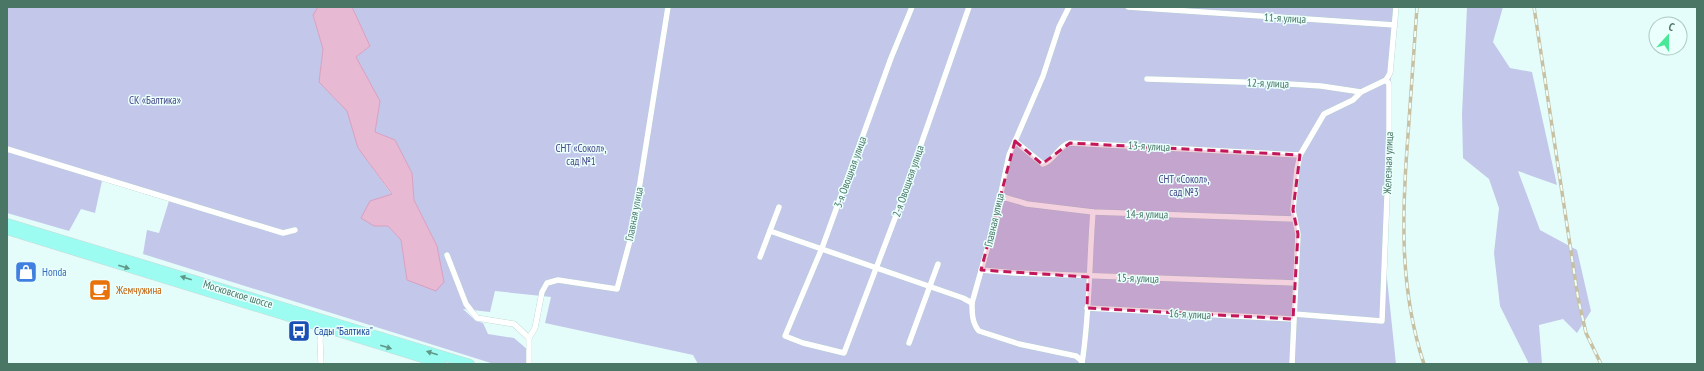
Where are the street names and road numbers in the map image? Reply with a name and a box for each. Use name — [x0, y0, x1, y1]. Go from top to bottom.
street label: 11-я улица — [1264, 10, 1306, 26]
street label: 12-я улица — [1247, 75, 1289, 91]
street label: Железная улица — [1380, 132, 1396, 195]
street label: 3-я Овощная улица — [831, 134, 869, 210]
street label: 13-я улица — [1128, 138, 1170, 154]
street label: 2-я Овощная улица — [889, 143, 927, 219]
street label: Главная улица — [622, 186, 646, 242]
street label: Главная улица — [981, 192, 1007, 248]
street label: 14-я улица — [1126, 207, 1168, 221]
street label: 15-я улица — [1117, 270, 1159, 286]
street label: Московское шоссе — [202, 277, 275, 311]
street label: 16-я улица — [1169, 306, 1211, 322]

